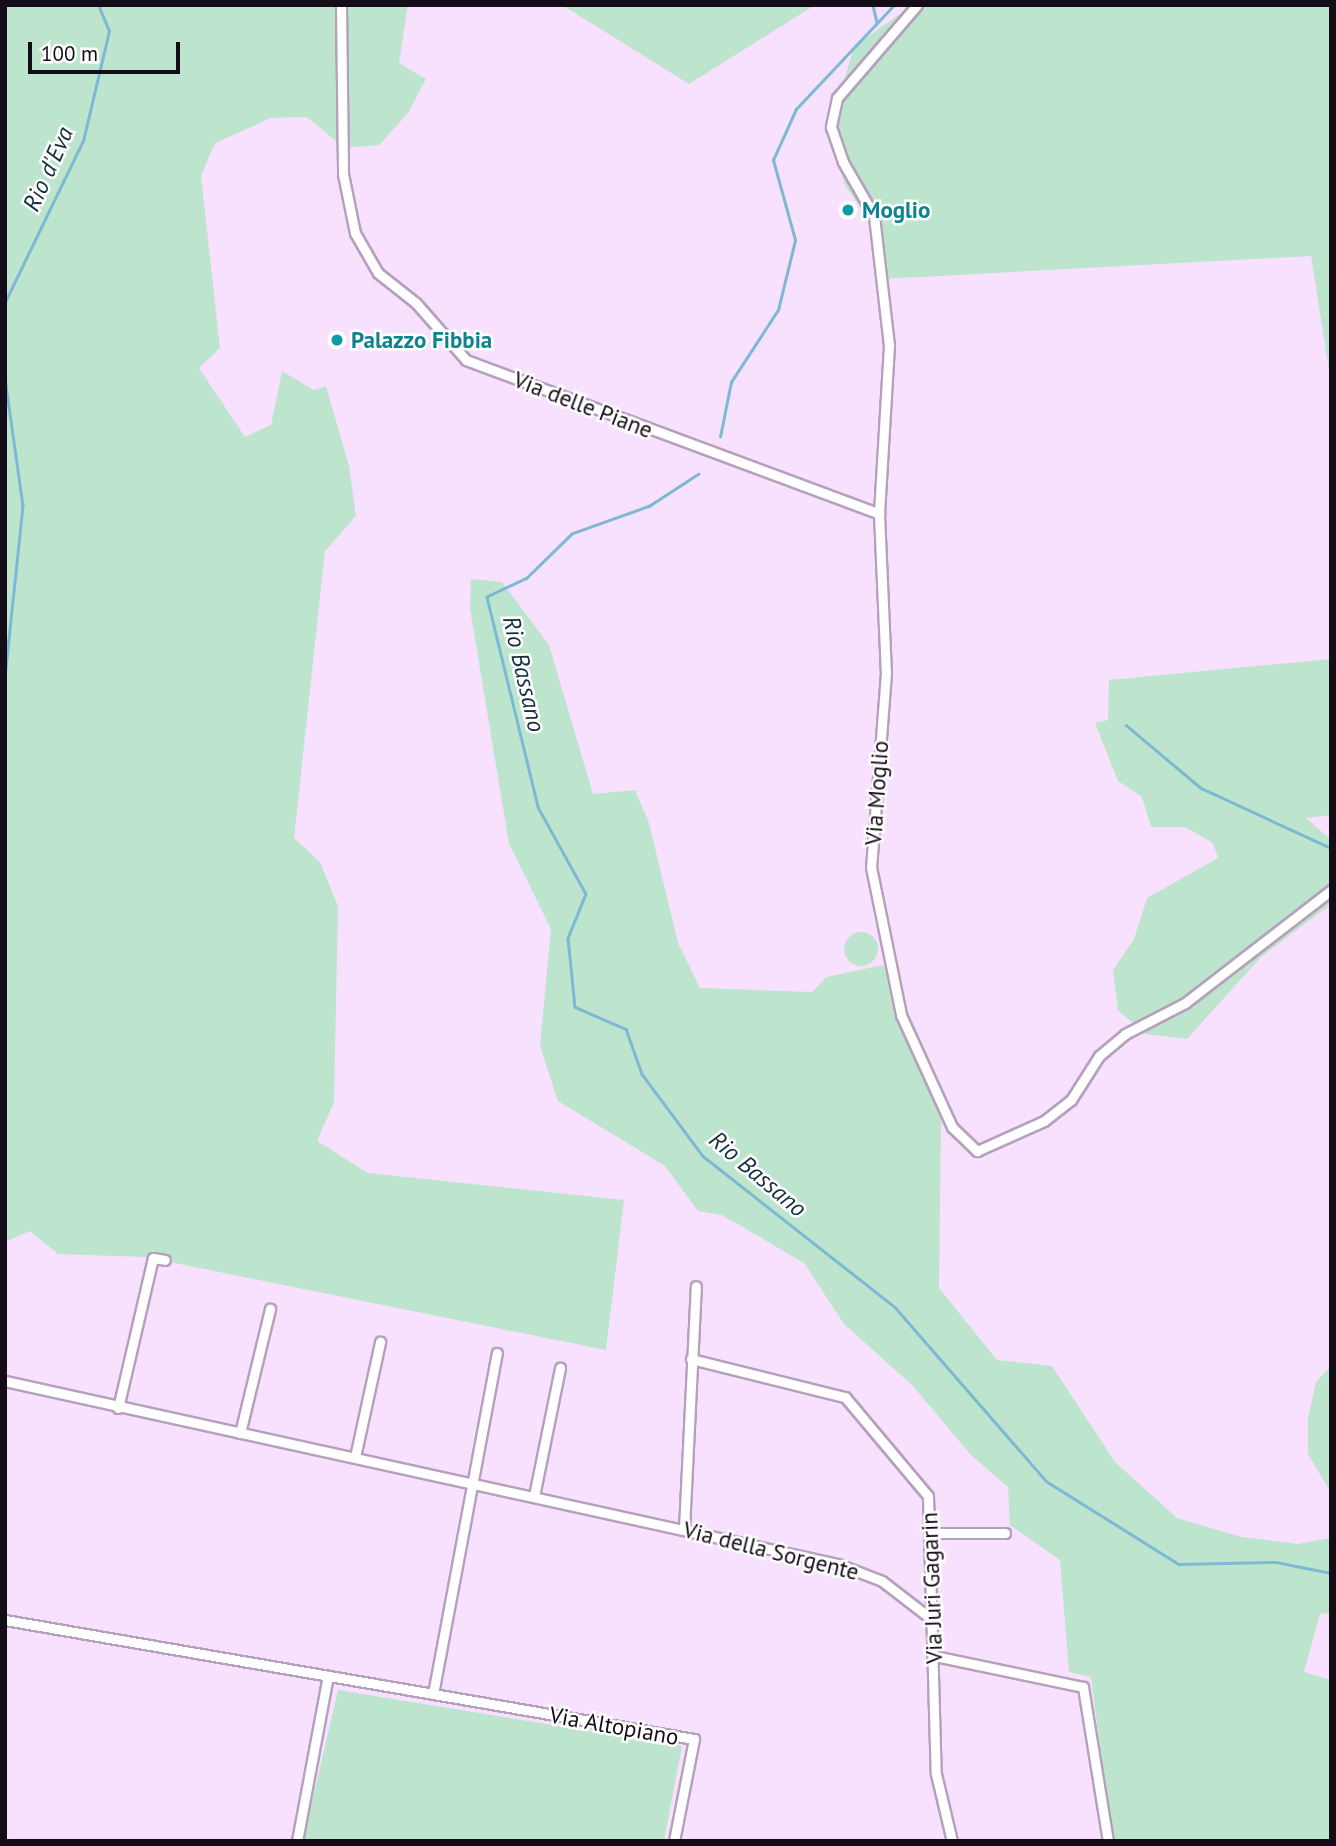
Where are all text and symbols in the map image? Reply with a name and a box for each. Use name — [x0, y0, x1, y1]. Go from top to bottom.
scale bar — [32, 28, 184, 72]
text: 100 m — [41, 40, 98, 67]
water label: Rio d'Eva — [17, 122, 79, 216]
place label: Moglio — [862, 196, 930, 224]
marker: Moglio — [840, 202, 856, 218]
place label: Palazzo Fibbia — [351, 326, 492, 354]
marker: Palazzo Fibbia — [329, 332, 345, 348]
street label: Via delle Piane — [510, 366, 656, 444]
water label: Rio Bassano — [497, 613, 551, 735]
street label: Via Moglio — [860, 740, 894, 846]
water label: Rio Bassano — [703, 1125, 813, 1223]
street label: Via Juri Gagarin — [916, 1512, 948, 1664]
street label: Via della Sorgente — [680, 1516, 862, 1586]
street label: Via Altopiano — [547, 1701, 681, 1751]

